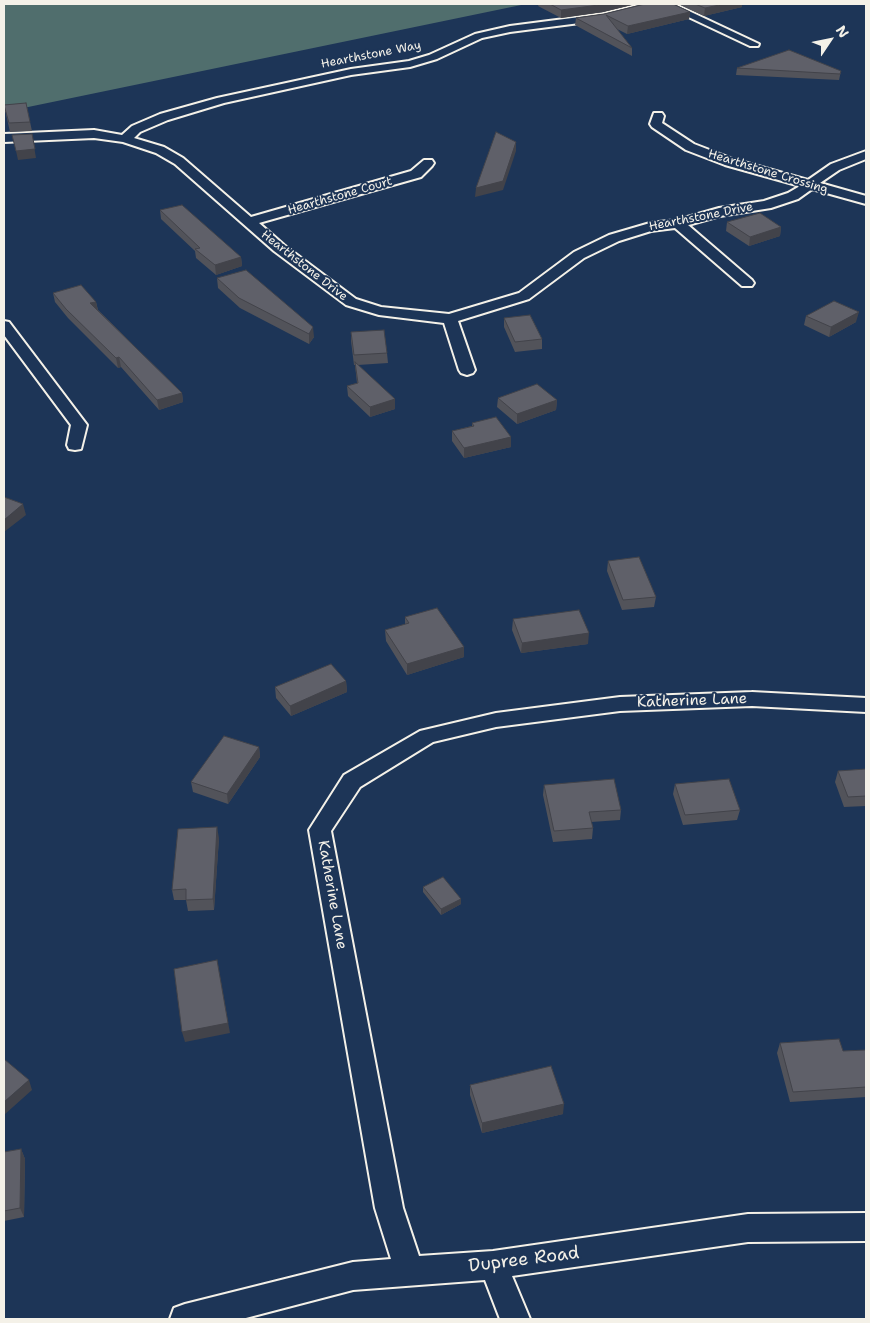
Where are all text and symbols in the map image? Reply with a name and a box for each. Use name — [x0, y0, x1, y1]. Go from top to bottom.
north arrow — [805, 15, 855, 65]
text: N — [832, 22, 853, 41]
street label: Hearthstone Way — [320, 38, 422, 72]
street label: Hearthstone Crossing — [706, 147, 830, 197]
street label: Hearthstone Court — [286, 174, 394, 218]
street label: Hearthstone Drive — [648, 200, 754, 234]
street label: Hearthstone Drive — [258, 228, 350, 304]
street label: Katherine Lane — [636, 690, 748, 712]
street label: Katherine Lane — [314, 839, 350, 951]
street label: Dupree Road — [467, 1243, 581, 1277]

